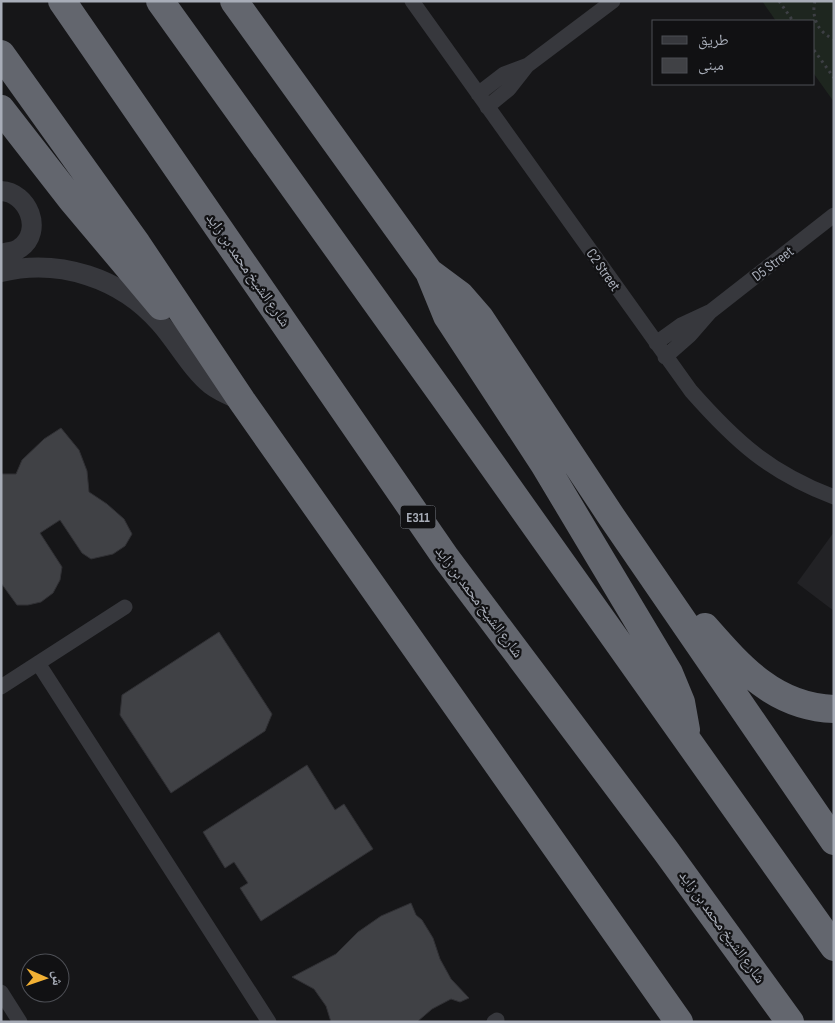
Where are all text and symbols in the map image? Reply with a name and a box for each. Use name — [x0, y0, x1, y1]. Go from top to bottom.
legend — [652, 20, 815, 85]
text: طريق — [698, 31, 729, 50]
text: مبنى — [698, 56, 724, 75]
street label: شارع الشيخ محمد بن زايد — [202, 209, 295, 331]
street label: D5 Street — [748, 242, 798, 286]
street label: C2 Street — [582, 245, 625, 295]
road number: E311 — [400, 506, 436, 528]
street label: شارع الشيخ محمد بن زايد — [431, 542, 527, 662]
street label: شارع الشيخ محمد بن زايد — [675, 867, 769, 987]
north arrow — [20, 953, 70, 1003]
text: ش — [49, 971, 66, 986]

